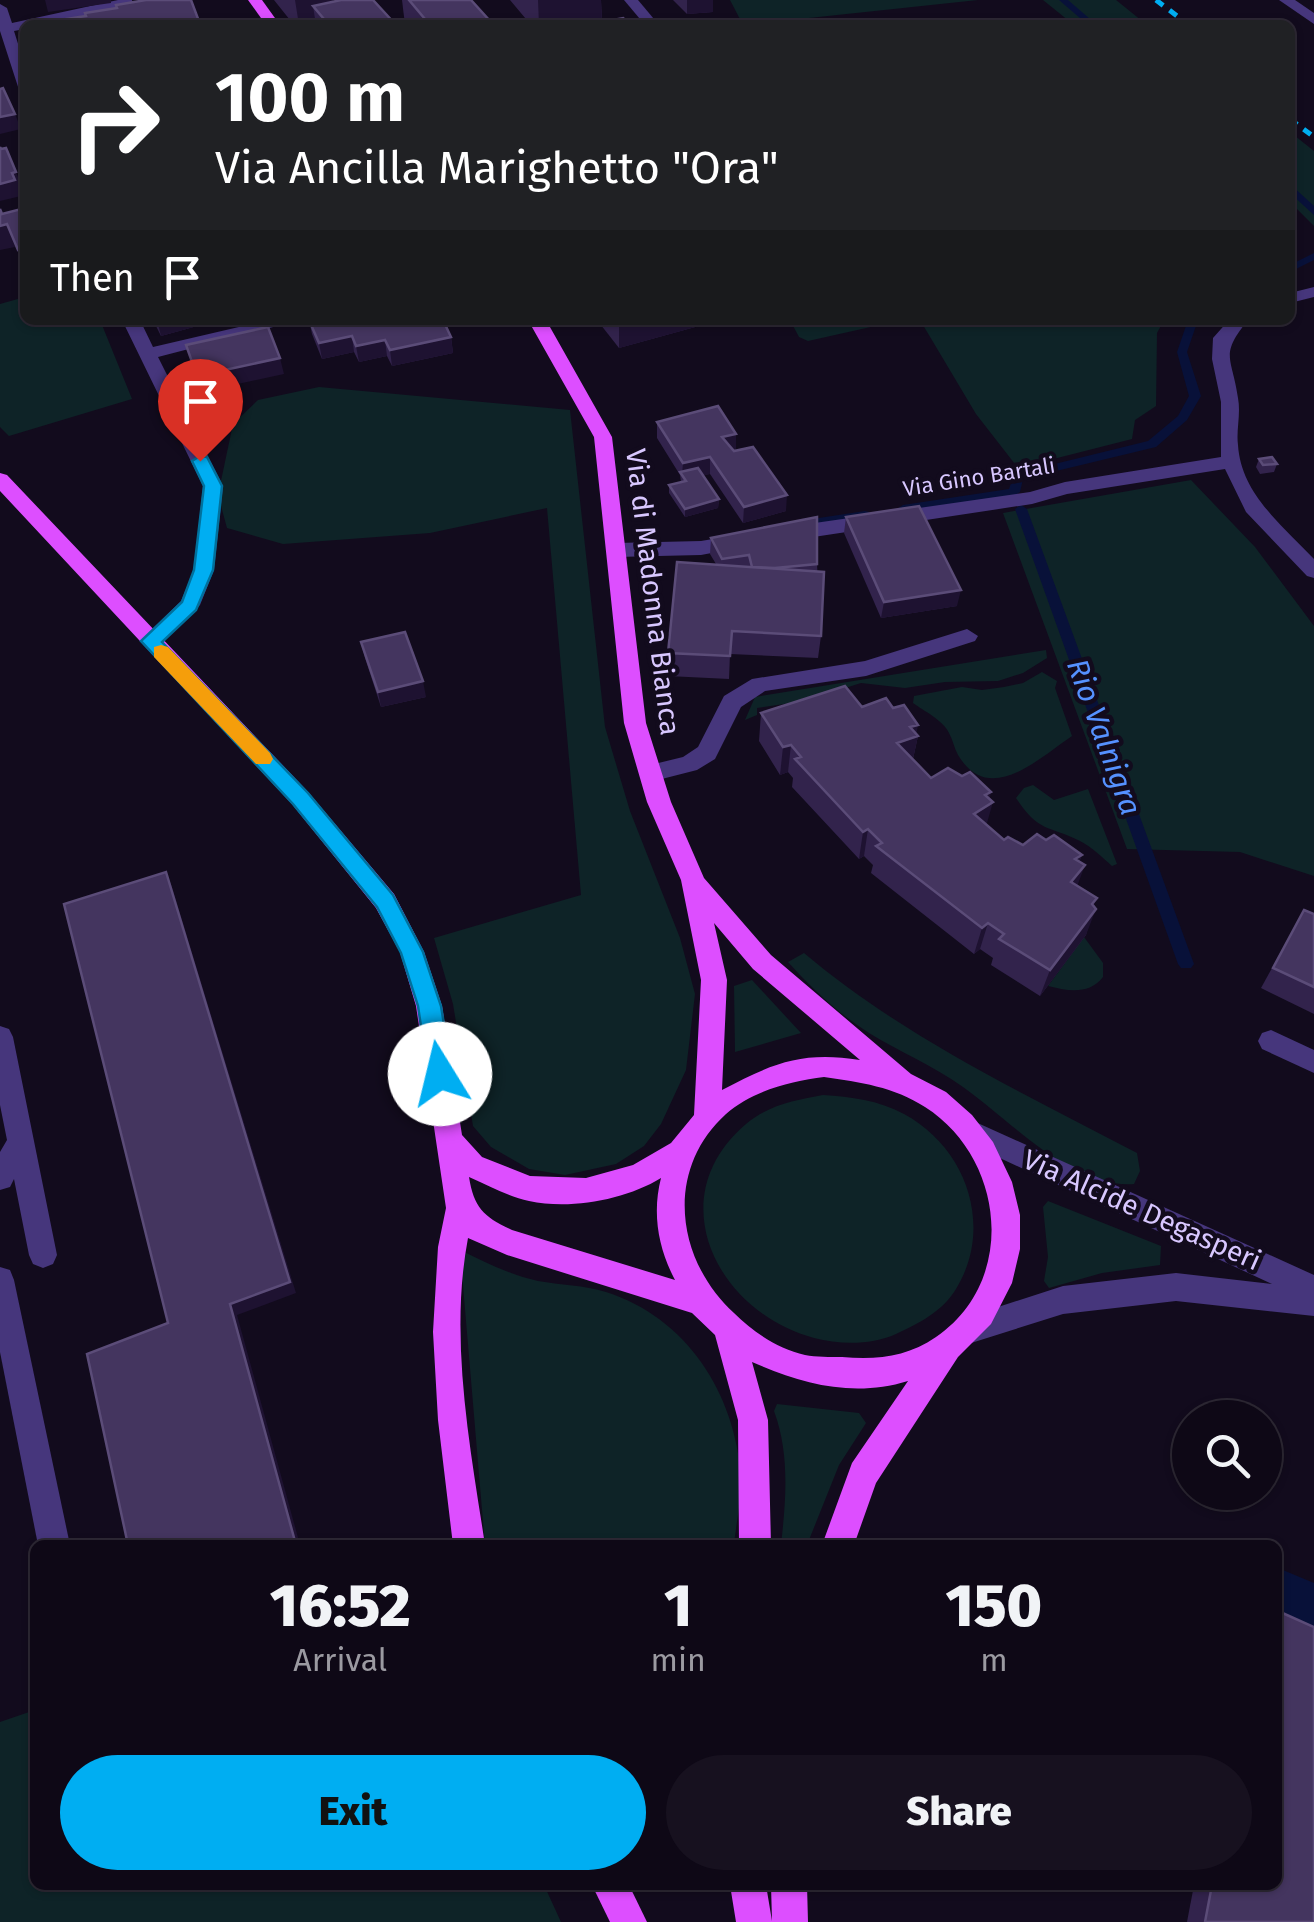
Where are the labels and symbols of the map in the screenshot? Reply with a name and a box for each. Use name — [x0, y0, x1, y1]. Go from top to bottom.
pin — [158, 359, 243, 462]
street label: Via di Madonna Bianca — [619, 447, 687, 737]
street label: Via Gino Bartali — [901, 452, 1057, 502]
water label: Rio Valnigra — [1059, 654, 1149, 820]
position arrow — [388, 1022, 492, 1126]
street label: Via Alcide Degasperi — [1018, 1143, 1266, 1277]

